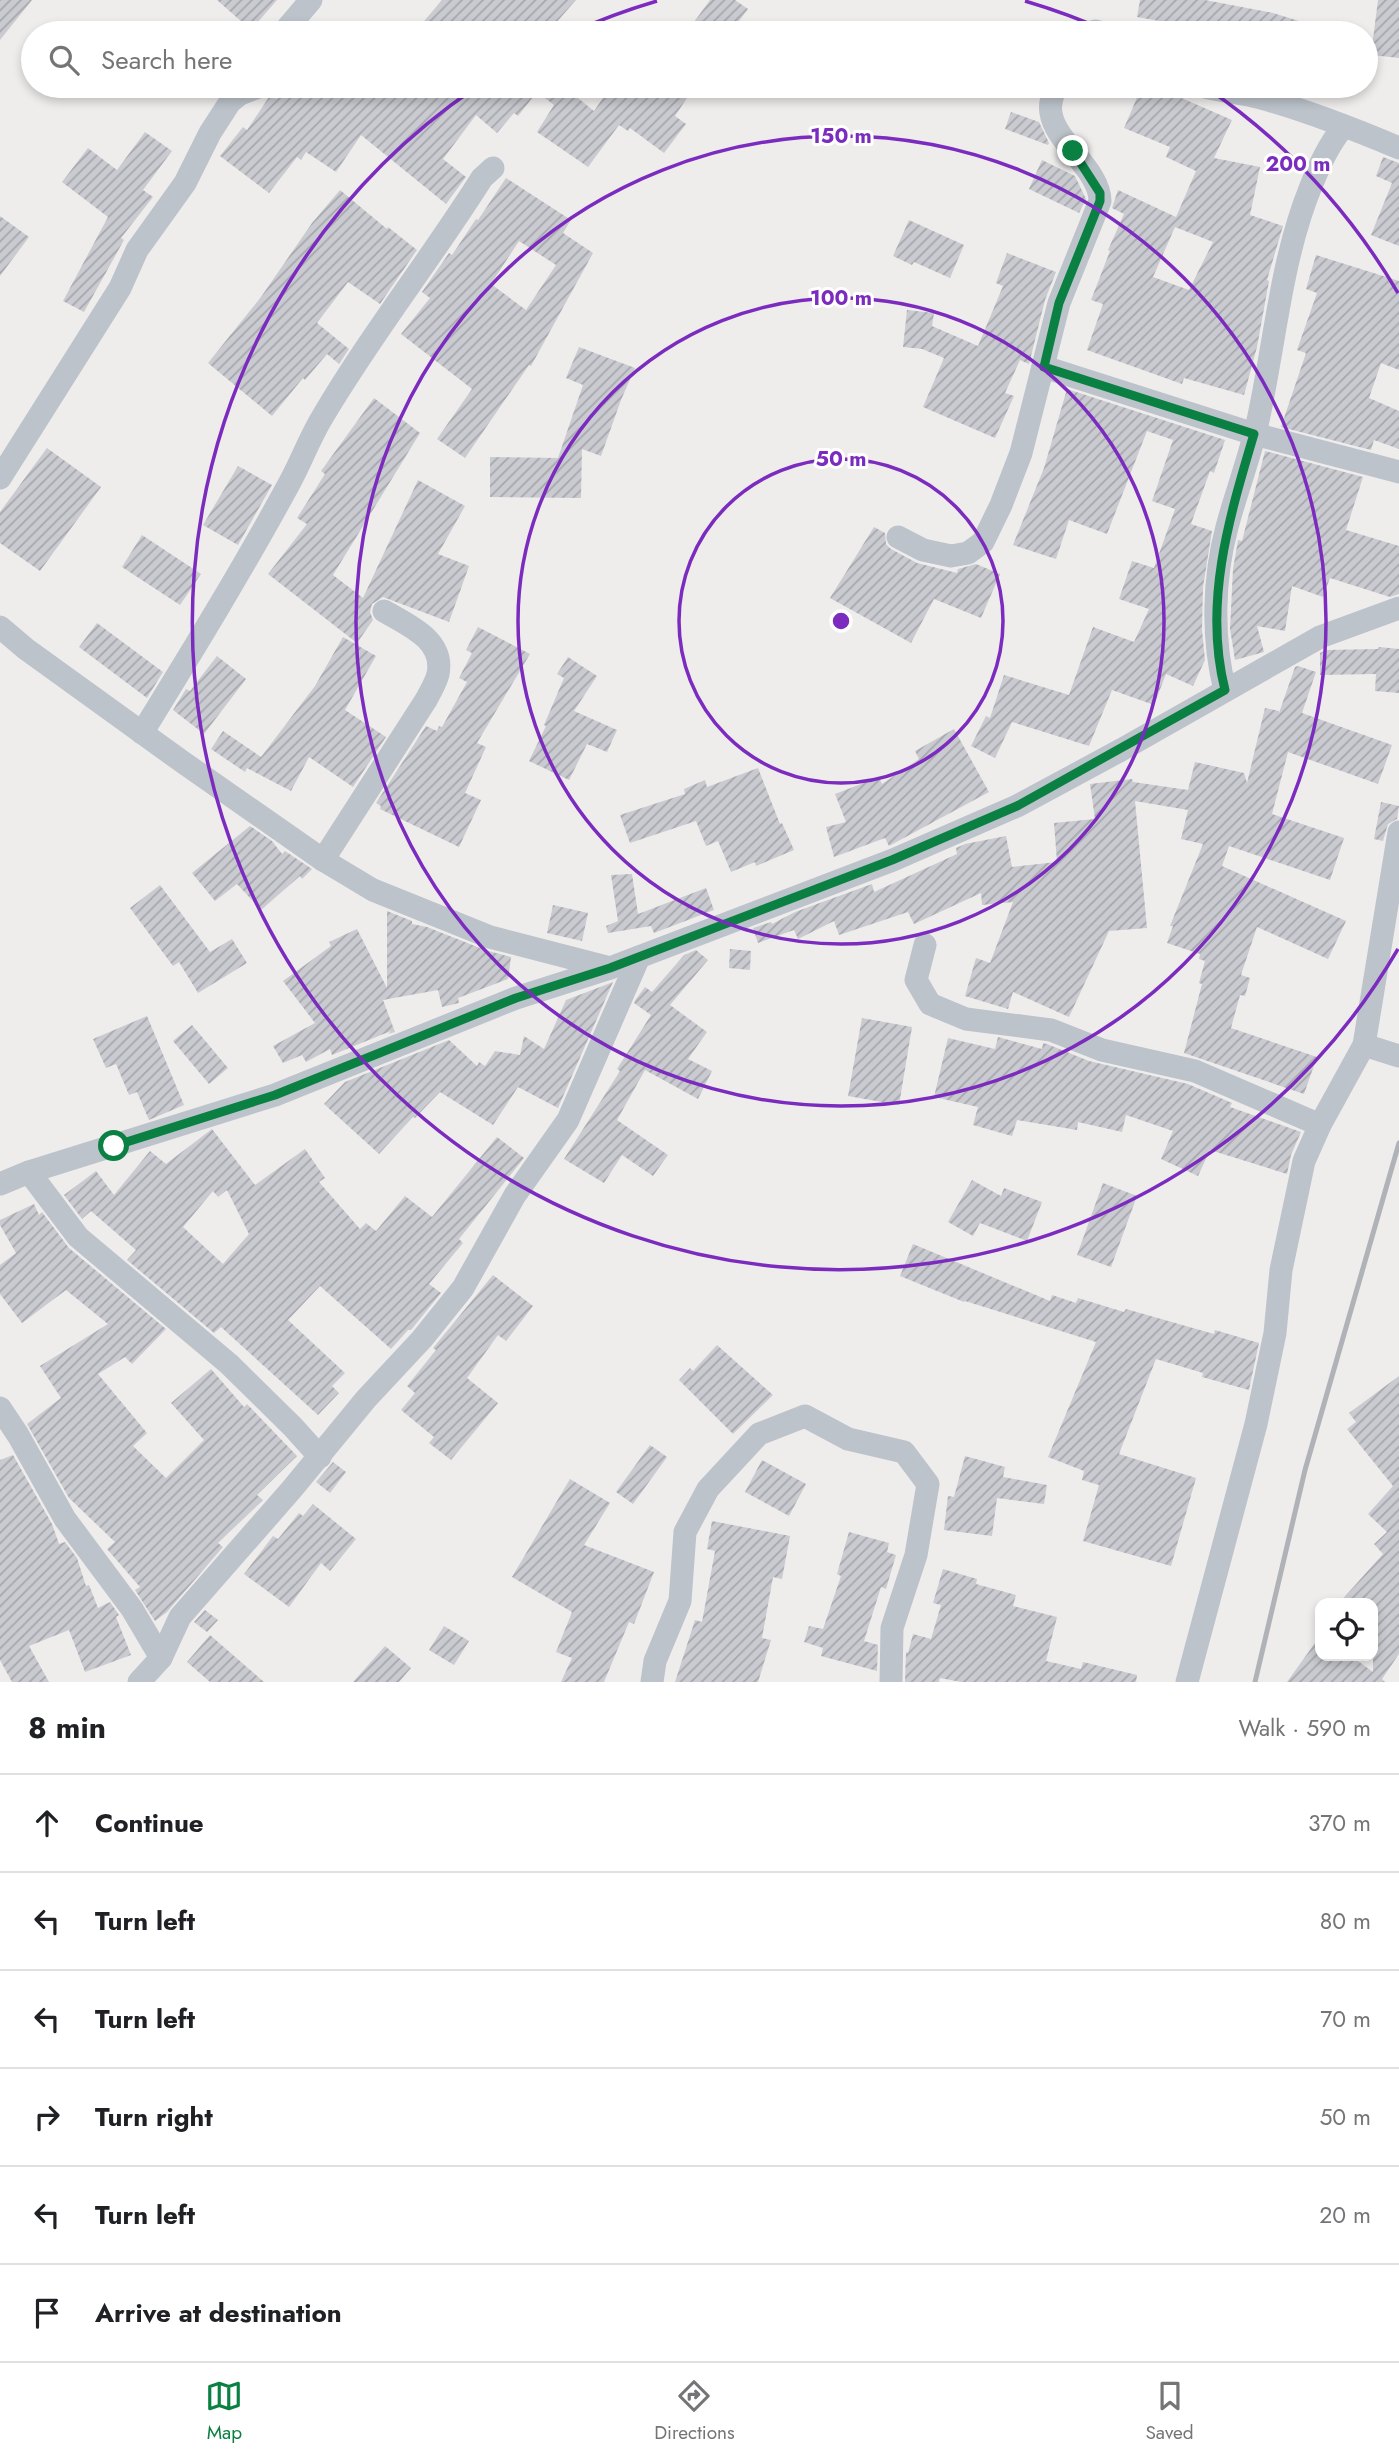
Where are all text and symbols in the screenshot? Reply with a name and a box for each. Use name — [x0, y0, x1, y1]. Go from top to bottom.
search box — [21, 21, 1378, 98]
icon: search — [45, 41, 83, 79]
text: Search here — [101, 41, 233, 79]
text: 150 m — [810, 121, 872, 151]
route end — [1057, 135, 1088, 166]
text: 200 m — [1265, 149, 1331, 179]
text: 100 m — [810, 283, 872, 313]
text: 50 m — [816, 444, 866, 474]
centre of rings — [829, 609, 853, 633]
route start — [98, 1130, 129, 1161]
map controls — [1315, 1598, 1378, 1661]
button: locate — [1315, 1598, 1378, 1661]
text: 8 min — [28, 1706, 106, 1749]
text: Walk · 590 m — [1238, 1711, 1371, 1745]
icon: ahead — [28, 1804, 66, 1842]
text: Continue — [95, 1804, 204, 1842]
text: 370 m — [1308, 1806, 1371, 1840]
icon: left — [28, 1902, 66, 1940]
text: Turn left — [95, 1902, 195, 1940]
text: 80 m — [1320, 1904, 1371, 1938]
icon: left — [28, 2000, 66, 2038]
text: Turn left — [95, 2000, 195, 2038]
text: 70 m — [1320, 2002, 1371, 2036]
icon: right — [28, 2098, 66, 2136]
text: Turn right — [95, 2098, 213, 2136]
text: 50 m — [1319, 2100, 1371, 2134]
icon: left — [28, 2196, 66, 2234]
text: Turn left — [95, 2196, 195, 2234]
text: 20 m — [1319, 2198, 1371, 2232]
icon: arrive — [28, 2294, 66, 2332]
text: Arrive at destination — [95, 2294, 342, 2332]
tab: Map — [205, 2377, 243, 2446]
tab: Directions — [654, 2377, 735, 2446]
tab: Saved — [1145, 2377, 1194, 2446]

